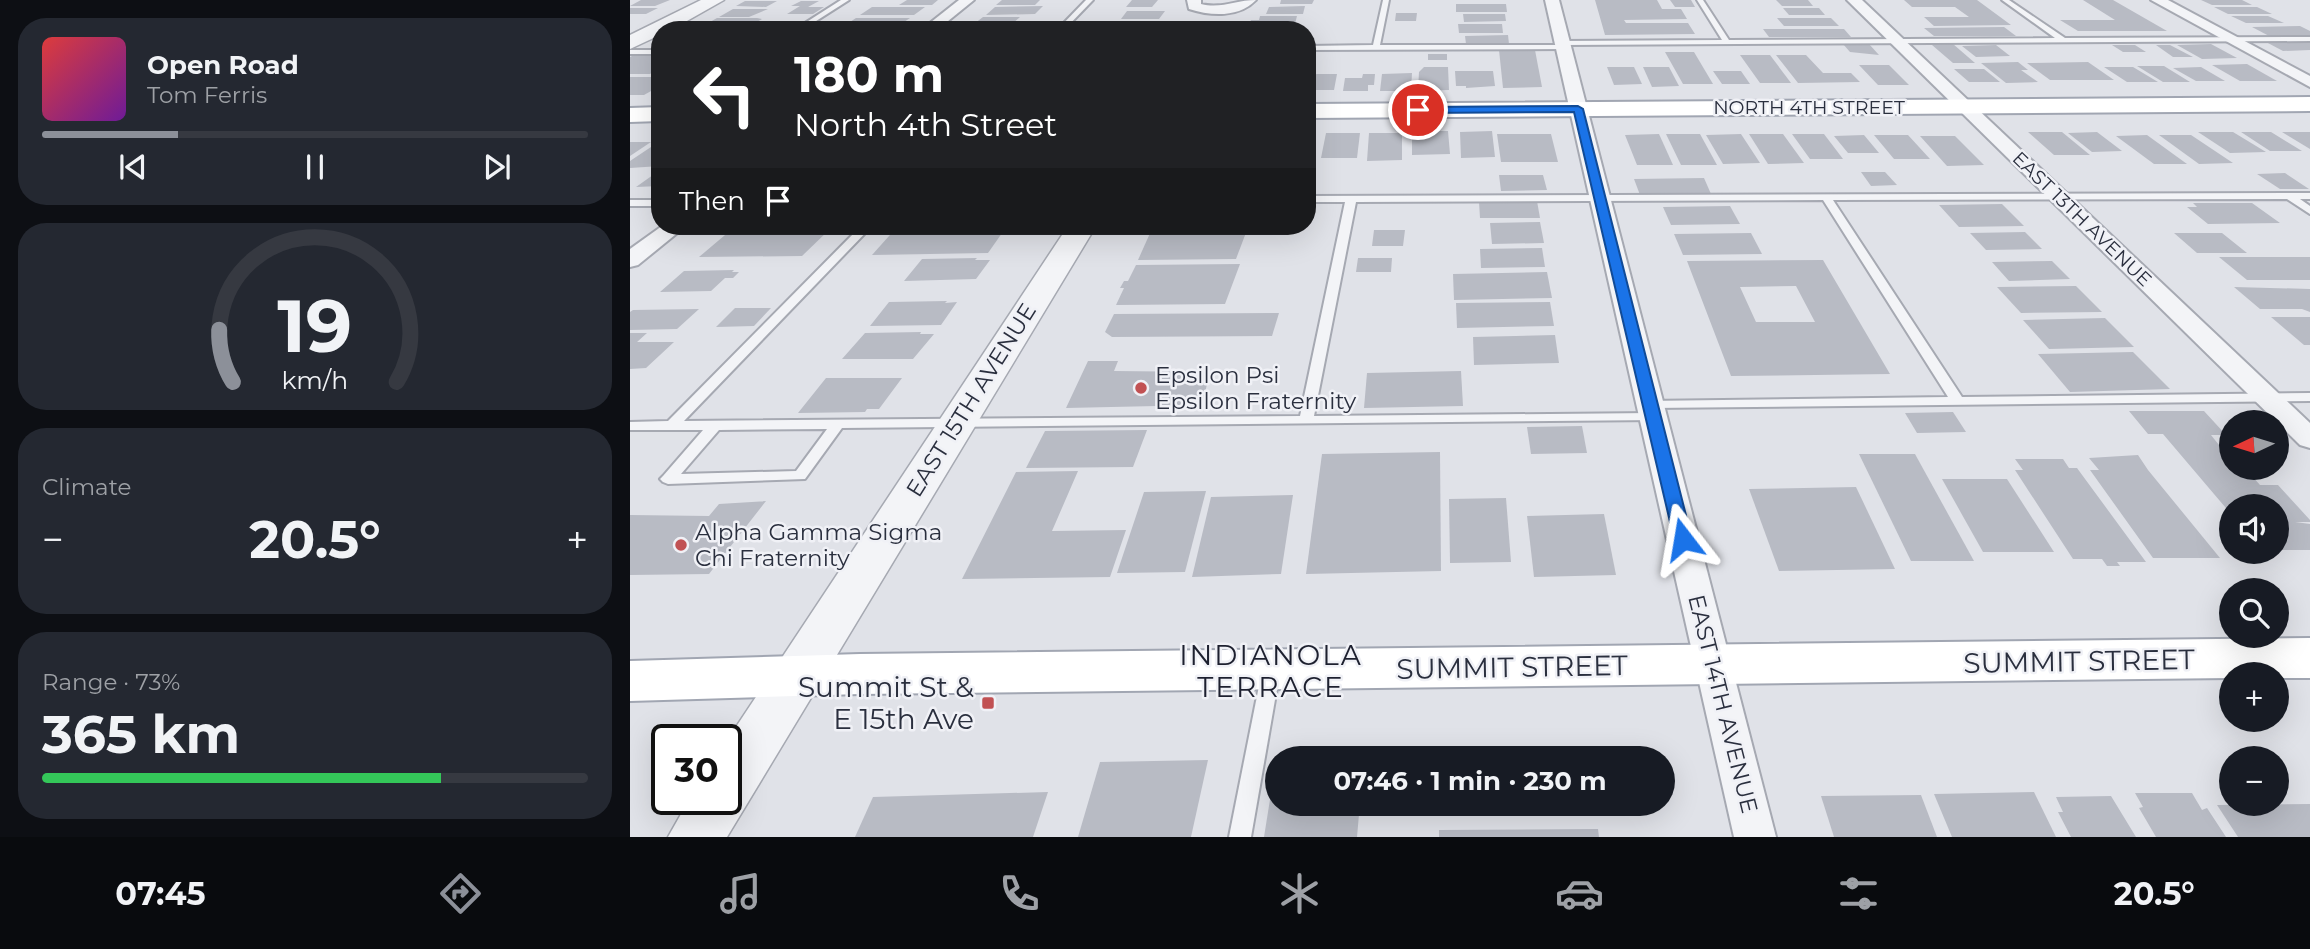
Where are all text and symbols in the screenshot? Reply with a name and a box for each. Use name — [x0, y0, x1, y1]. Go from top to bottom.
text: 180 m — [794, 45, 944, 104]
text: Open Road — [147, 49, 299, 81]
icon: left — [679, 49, 770, 140]
pin — [1388, 80, 1448, 140]
text: Tom Ferris — [147, 81, 267, 109]
icon: arrive — [1399, 91, 1437, 129]
street label: NORTH 4TH STREET — [1713, 96, 1905, 119]
text: North 4th Street — [794, 105, 1057, 144]
street label: EAST 13TH AVENUE — [2008, 147, 2156, 291]
icon: previous — [114, 148, 152, 186]
icon: pause — [296, 148, 334, 186]
icon: next — [478, 148, 516, 186]
icon: arrive — [759, 182, 797, 220]
text: Then — [679, 185, 745, 217]
text: 19 — [278, 283, 352, 371]
street label: EAST 15TH AVENUE — [900, 298, 1042, 502]
place label: Epsilon Psi Epsilon Fraternity — [1155, 361, 1357, 415]
text: km/h — [282, 365, 348, 395]
marker: Epsilon Psi Epsilon Fraternity — [1133, 380, 1149, 396]
north arrow — [2219, 410, 2289, 480]
map controls — [2219, 410, 2289, 816]
text: Climate — [42, 473, 131, 501]
button: sound — [2219, 494, 2289, 564]
position arrow — [1646, 502, 1720, 576]
text: 20.5° — [249, 508, 381, 571]
text: − — [42, 516, 64, 563]
text: + — [566, 516, 588, 563]
place label: Alpha Gamma Sigma Chi Fraternity — [695, 518, 942, 572]
marker: Alpha Gamma Sigma Chi Fraternity — [673, 537, 689, 553]
button: search — [2219, 578, 2289, 648]
street label: EAST 14TH AVENUE — [1682, 592, 1764, 816]
district label: INDIANOLA TERRACE — [1179, 638, 1363, 704]
street label: SUMMIT STREET — [1963, 642, 2195, 680]
street label: SUMMIT STREET — [1396, 648, 1628, 686]
button: + — [2219, 662, 2289, 732]
text: Range · 73% — [42, 668, 180, 696]
place label: Summit St & E 15th Ave — [798, 670, 974, 736]
marker: Summit St & E 15th Ave — [980, 695, 996, 711]
text: 365 km — [42, 703, 240, 766]
speed limit sign: 30 — [651, 724, 742, 815]
button: − — [2219, 746, 2289, 816]
text: 07:46 · 1 min · 230 m — [1333, 765, 1607, 797]
icon: directions — [436, 869, 485, 918]
icon: music — [716, 869, 765, 918]
icon: phone — [995, 869, 1044, 918]
icon: climate — [1275, 869, 1324, 918]
icon: car — [1555, 869, 1604, 918]
icon: filters — [1834, 869, 1883, 918]
text: 07:45 — [115, 874, 206, 913]
text: 20.5° — [2114, 874, 2195, 913]

